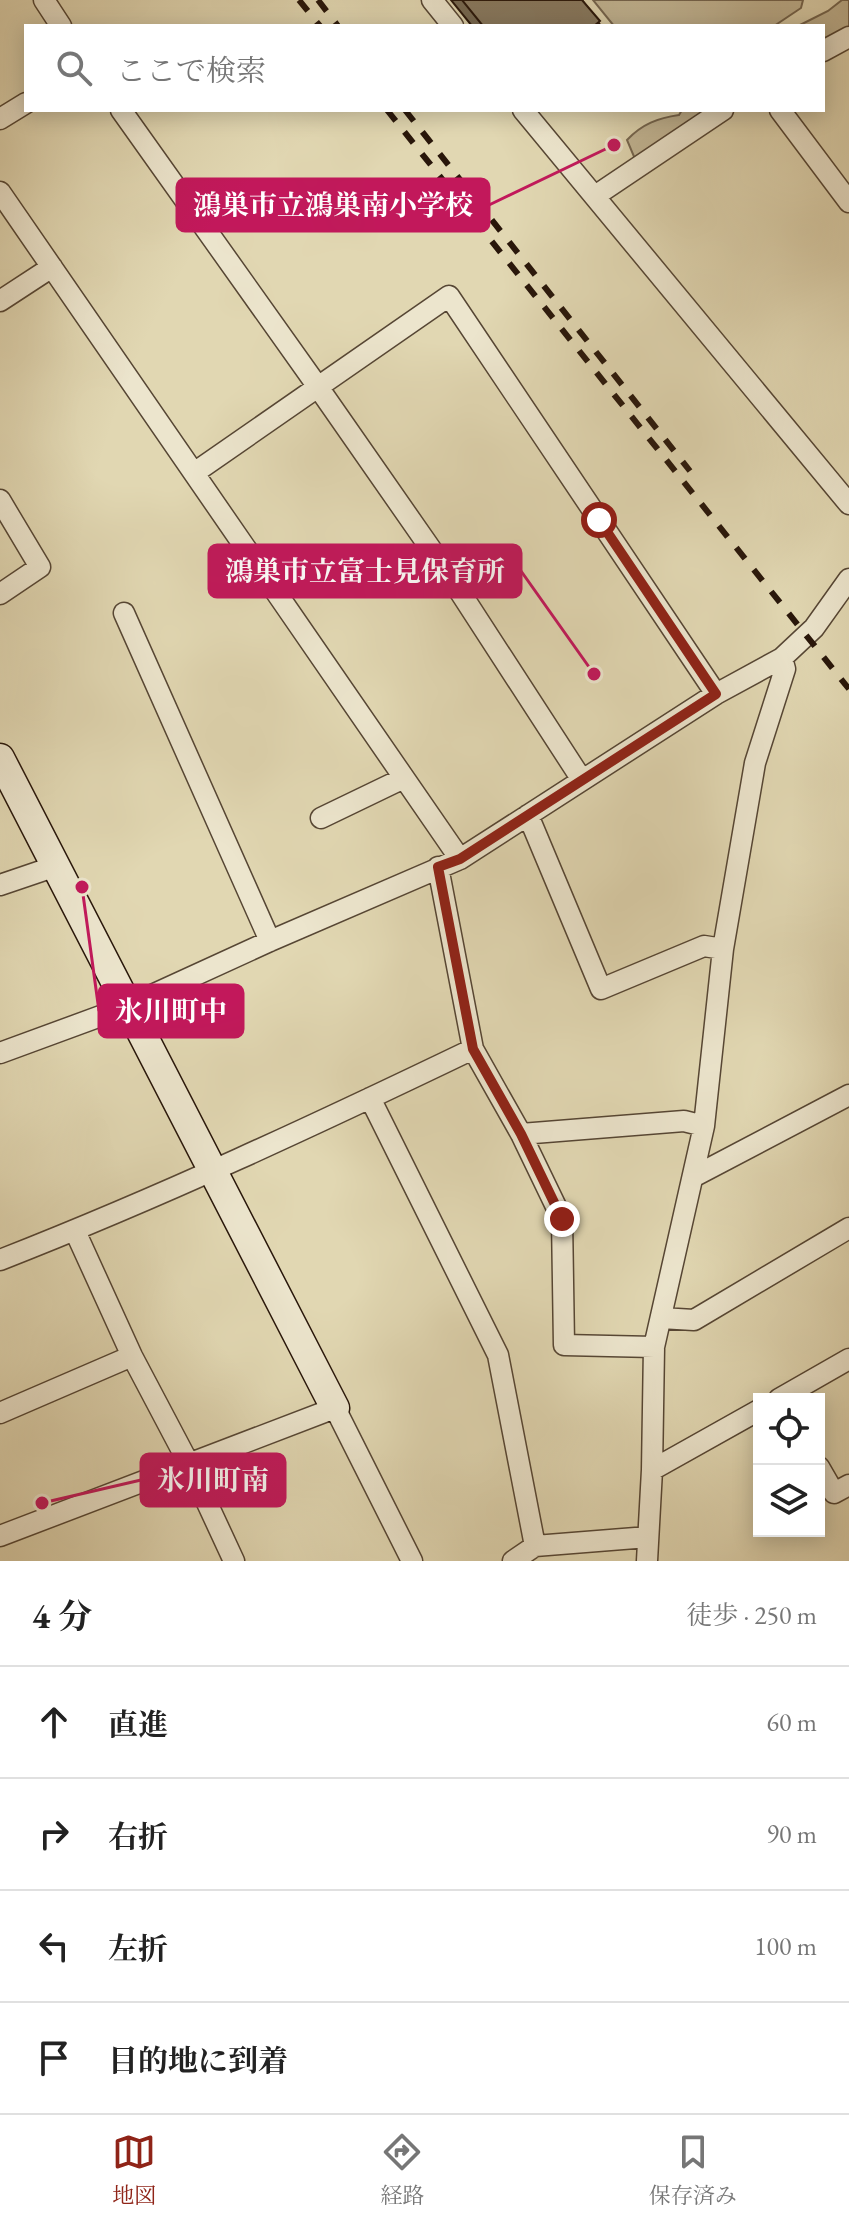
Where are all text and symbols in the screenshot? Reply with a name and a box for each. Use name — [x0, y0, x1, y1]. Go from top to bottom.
search box — [24, 24, 825, 112]
icon: search — [52, 46, 96, 90]
text: ここで検索 — [116, 51, 266, 90]
callout: 鴻巣市立鴻巣南小学校 — [177, 179, 489, 231]
text: 鴻巣市立鴻巣南小学校 — [193, 187, 473, 223]
route start — [581, 502, 617, 538]
callout: 鴻巣市立富士見保育所 — [209, 545, 521, 597]
text: 鴻巣市立富士見保育所 — [225, 553, 505, 589]
callout: 氷川町中 — [99, 985, 243, 1037]
text: 氷川町中 — [115, 993, 227, 1029]
route end — [544, 1201, 580, 1237]
map controls — [753, 1393, 825, 1537]
button: locate — [753, 1393, 825, 1465]
callout: 氷川町南 — [141, 1454, 285, 1506]
text: 氷川町南 — [157, 1462, 269, 1498]
button: layers — [753, 1465, 825, 1537]
text: 4 分 — [32, 1594, 92, 1638]
text: 徒歩 · 250 m — [687, 1598, 817, 1632]
icon: ahead — [32, 1700, 76, 1744]
text: 直進 — [108, 1705, 168, 1744]
text: 60 m — [767, 1705, 817, 1739]
icon: right — [32, 1812, 76, 1856]
text: 右折 — [108, 1817, 168, 1856]
text: 90 m — [767, 1817, 817, 1851]
icon: left — [32, 1924, 76, 1968]
text: 左折 — [108, 1929, 168, 1968]
text: 100 m — [754, 1929, 817, 1963]
icon: arrive — [32, 2036, 76, 2080]
text: 目的地に到着 — [108, 2041, 288, 2080]
tab: 地図 — [112, 2130, 156, 2210]
tab: 経路 — [380, 2130, 425, 2210]
tab: 保存済み — [649, 2130, 737, 2210]

